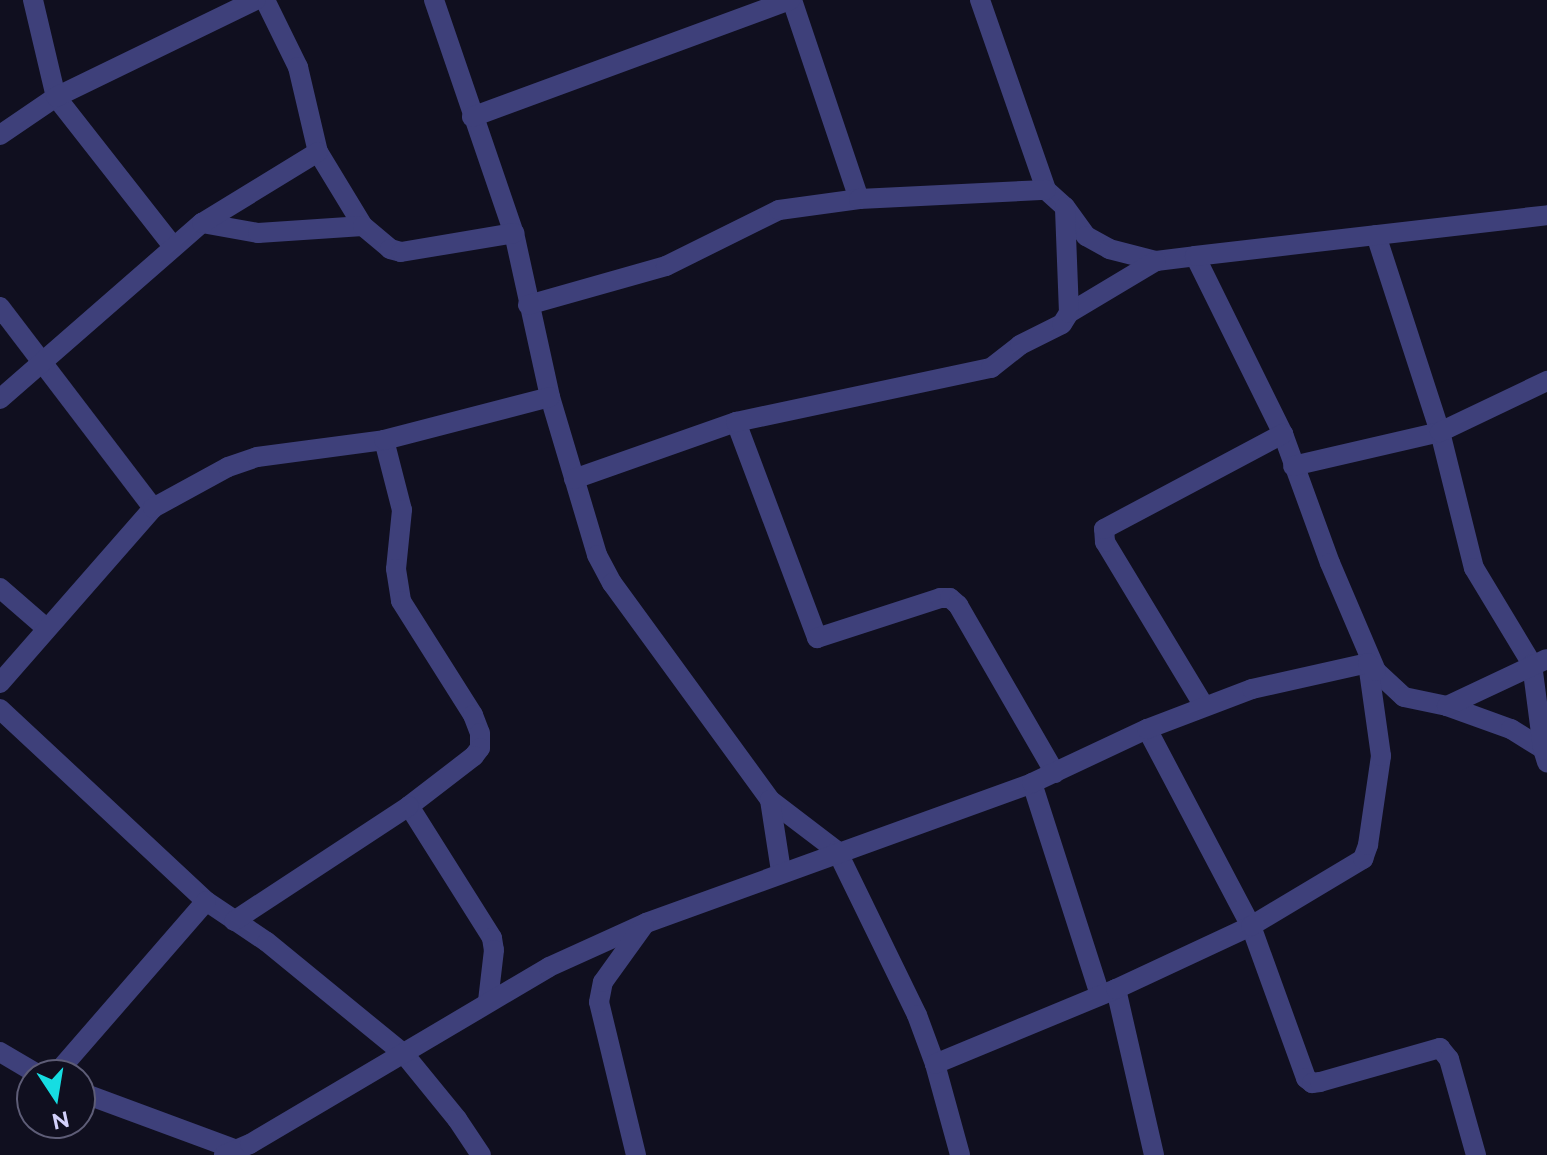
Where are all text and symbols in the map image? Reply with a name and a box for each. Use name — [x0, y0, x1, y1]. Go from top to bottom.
north arrow — [16, 1059, 96, 1139]
text: N — [50, 1106, 71, 1135]

